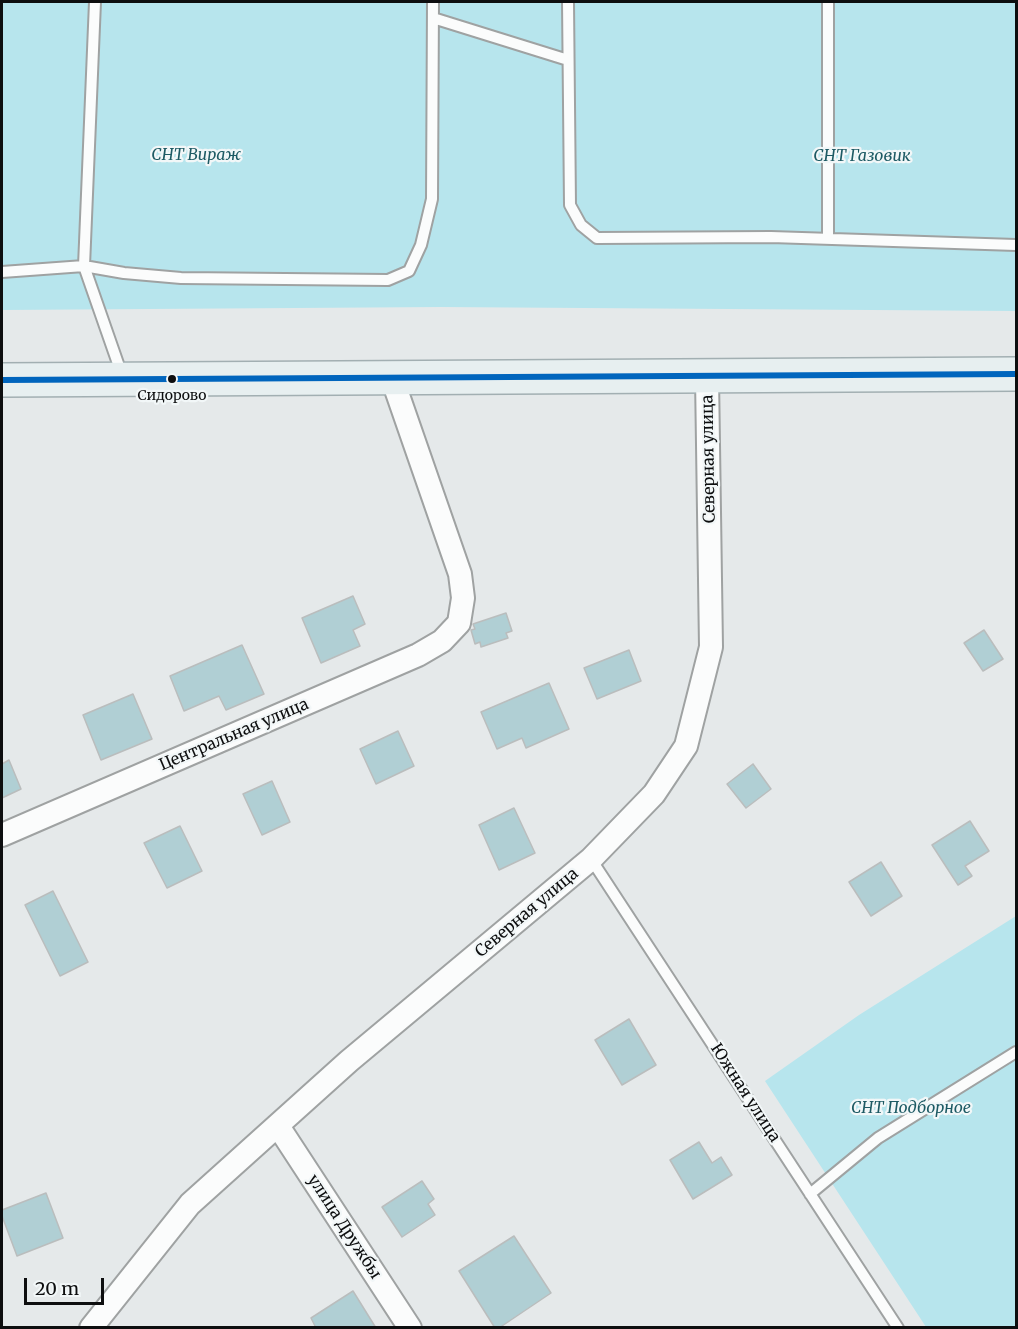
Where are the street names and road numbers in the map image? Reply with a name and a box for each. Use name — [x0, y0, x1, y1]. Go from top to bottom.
street label: Северная улица — [698, 395, 720, 523]
street label: Центральная улица — [156, 695, 312, 775]
street label: Северная улица — [472, 864, 582, 962]
street label: Южная улица — [706, 1040, 784, 1146]
street label: улица Дружбы — [303, 1171, 385, 1283]

